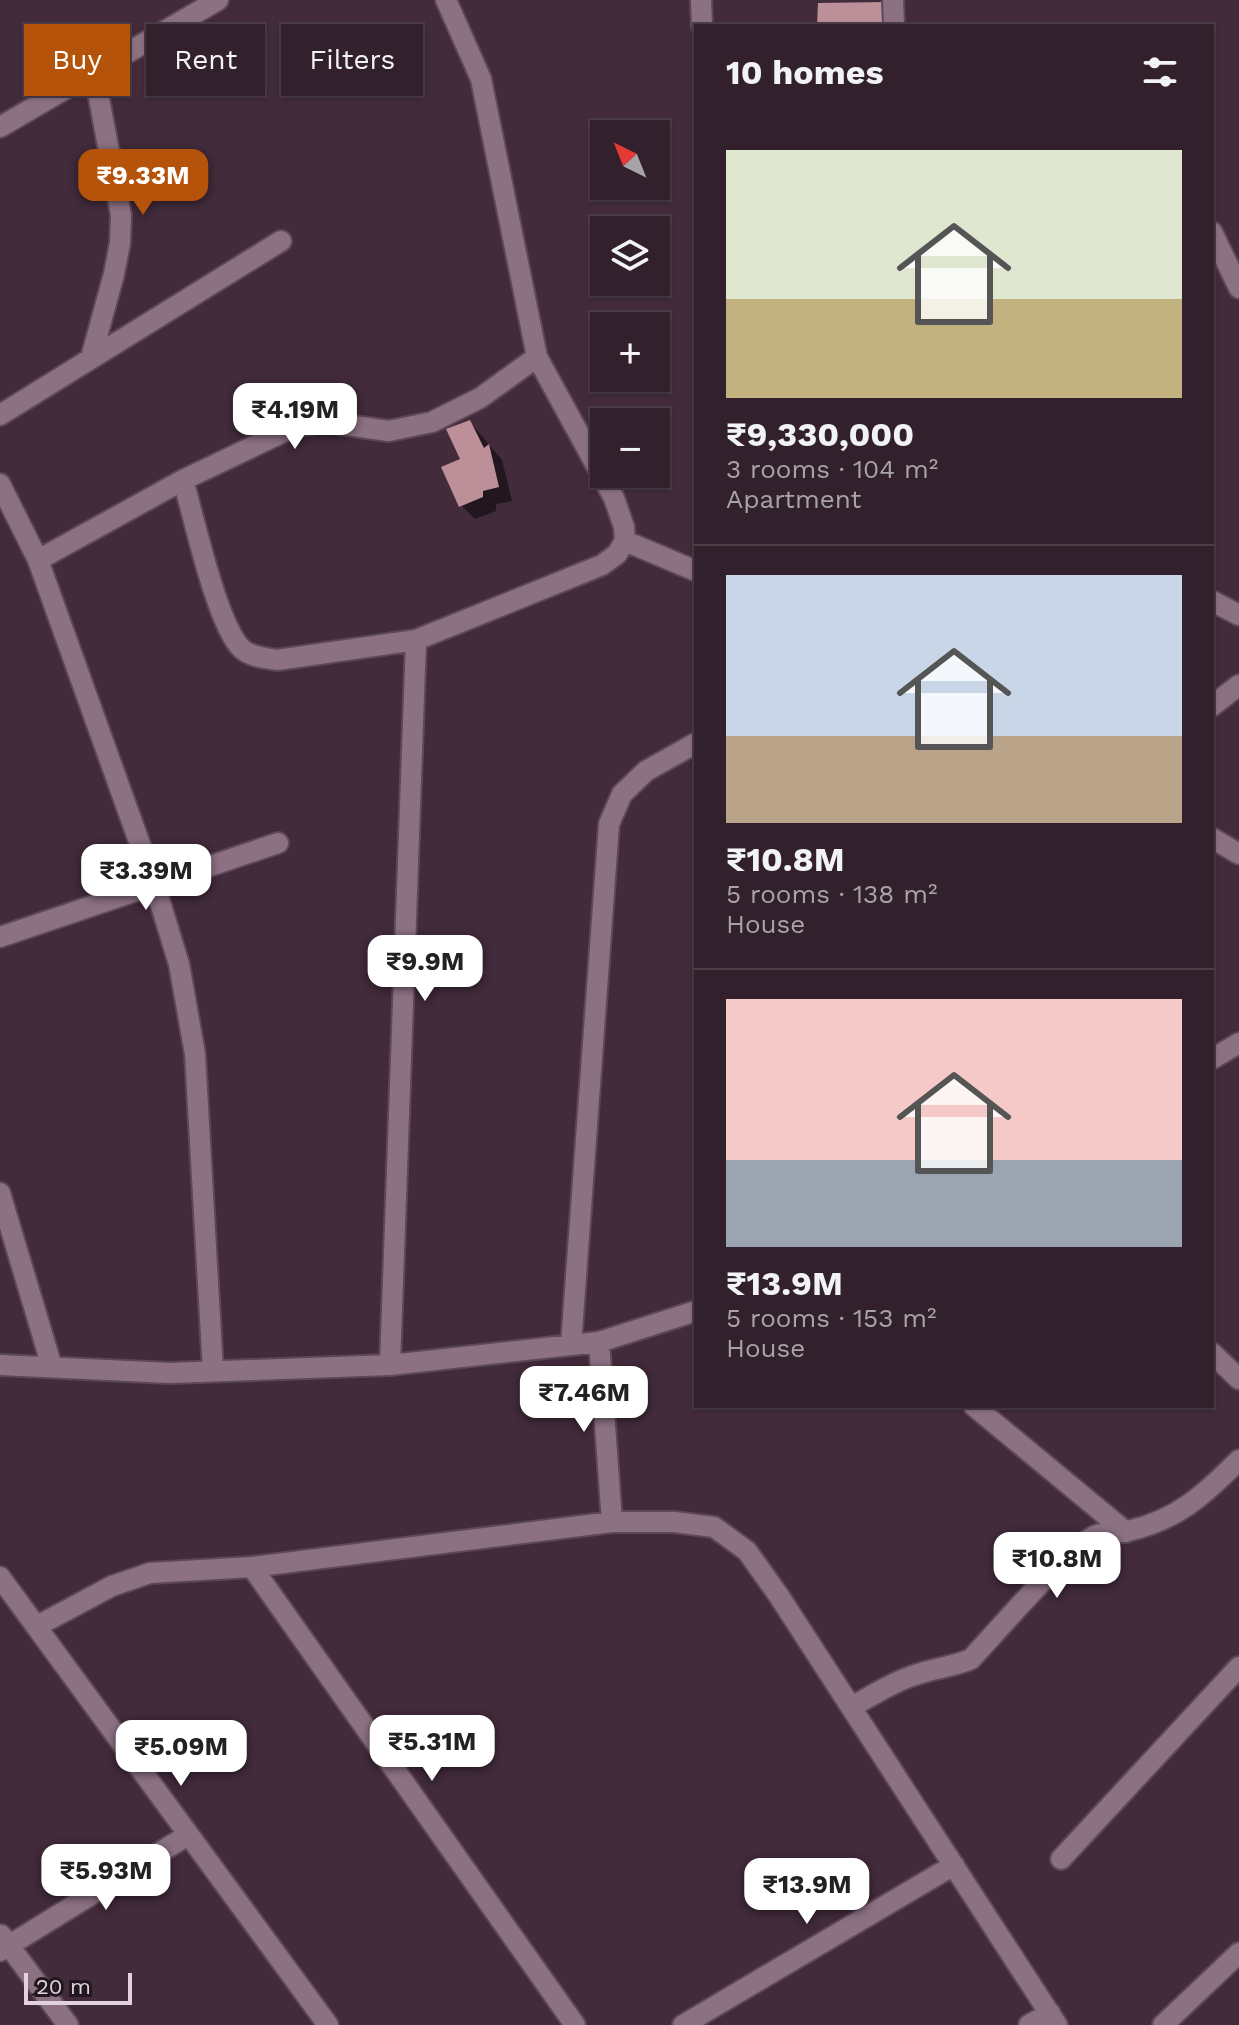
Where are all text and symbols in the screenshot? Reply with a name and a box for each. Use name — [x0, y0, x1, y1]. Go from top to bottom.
chip: Buy — [24, 24, 130, 96]
chip: Rent — [146, 24, 265, 96]
chip: Filters — [281, 24, 423, 96]
icon: filters — [1138, 50, 1182, 94]
text: 10 homes — [726, 52, 884, 92]
north arrow — [590, 120, 670, 200]
map controls — [590, 120, 670, 488]
pin: ₹9.33M — [78, 149, 208, 217]
text: ₹9.33M — [96, 160, 190, 190]
icon: home — [882, 202, 1026, 346]
button: layers — [590, 216, 670, 296]
button: + — [590, 312, 670, 392]
pin: ₹4.19M — [230, 383, 360, 451]
text: ₹4.19M — [251, 394, 339, 424]
button: − — [590, 408, 670, 488]
text: ₹9,330,000 — [726, 414, 914, 454]
text: 3 rooms · 104 m² — [726, 454, 938, 484]
text: Apartment — [726, 484, 862, 514]
icon: home — [882, 627, 1026, 771]
text: ₹10.8M — [726, 839, 845, 879]
pin: ₹3.39M — [81, 844, 211, 912]
text: ₹3.39M — [99, 855, 193, 885]
text: 5 rooms · 138 m² — [726, 879, 937, 909]
text: House — [726, 909, 805, 939]
pin: ₹9.9M — [369, 935, 481, 1003]
text: ₹9.9M — [386, 946, 464, 976]
icon: home — [882, 1051, 1026, 1195]
text: ₹13.9M — [726, 1263, 843, 1303]
text: 5 rooms · 153 m² — [726, 1303, 937, 1333]
text: House — [726, 1333, 805, 1363]
pin: ₹7.46M — [519, 1366, 649, 1434]
text: ₹7.46M — [538, 1377, 630, 1407]
pin: ₹10.8M — [992, 1532, 1122, 1600]
text: ₹10.8M — [1012, 1543, 1102, 1573]
pin: ₹5.31M — [367, 1715, 497, 1783]
pin: ₹5.09M — [116, 1720, 246, 1788]
text: ₹5.31M — [388, 1726, 476, 1756]
text: ₹5.09M — [134, 1731, 228, 1761]
pin: ₹5.93M — [41, 1844, 171, 1912]
text: ₹5.93M — [59, 1855, 153, 1885]
pin: ₹13.9M — [742, 1858, 872, 1926]
text: ₹13.9M — [762, 1869, 852, 1899]
scale bar — [24, 1969, 132, 2005]
text: 20 m — [36, 1974, 91, 1999]

